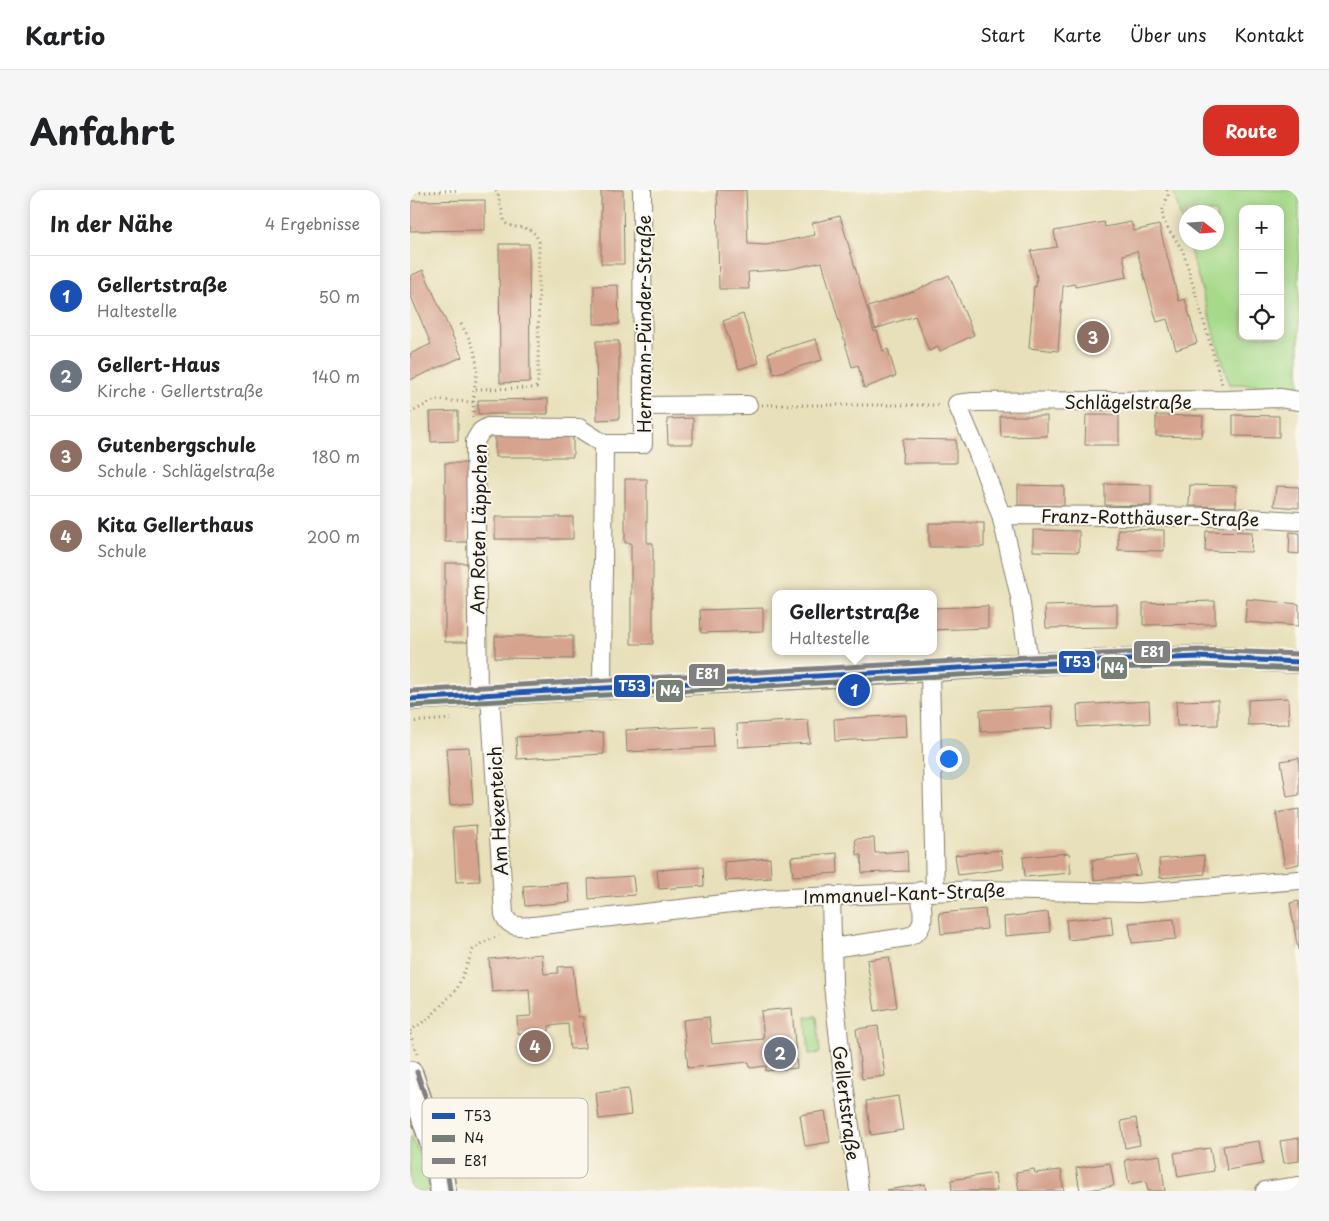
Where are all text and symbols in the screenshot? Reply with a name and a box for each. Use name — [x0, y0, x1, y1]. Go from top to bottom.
text: Kartio — [25, 17, 105, 53]
text: Start — [980, 21, 1025, 48]
text: Karte — [1053, 21, 1102, 48]
text: Über uns — [1130, 21, 1206, 48]
text: Kontakt — [1234, 21, 1304, 48]
text: Anfahrt — [30, 104, 175, 157]
button: Route — [1203, 105, 1299, 156]
north arrow — [1179, 205, 1224, 250]
map controls — [1239, 205, 1284, 340]
button: + — [1239, 205, 1284, 250]
text: In der Nähe — [50, 207, 172, 239]
text: 4 Ergebnisse — [265, 211, 360, 235]
street label: Hermann-Pünder-Straße — [630, 215, 657, 433]
button: − — [1239, 250, 1284, 295]
text: Gellertstraße — [97, 270, 227, 298]
text: 1 — [62, 284, 70, 308]
text: 50 m — [319, 284, 360, 308]
button: locate — [1239, 295, 1284, 340]
text: Haltestelle — [97, 298, 177, 322]
pin: 3 — [1077, 318, 1109, 356]
text: Gellert-Haus — [97, 350, 220, 378]
text: 2 — [60, 364, 72, 388]
text: 140 m — [312, 364, 360, 388]
text: Kirche · Gellertstraße — [97, 378, 263, 402]
street label: Schlägelstraße — [1064, 388, 1192, 415]
text: Gutenbergschule — [97, 430, 256, 458]
street label: Am Roten Läppchen — [463, 443, 493, 615]
text: 3 — [61, 444, 71, 468]
text: 180 m — [312, 444, 360, 468]
text: Schule · Schlägelstraße — [97, 458, 275, 482]
street label: Franz-Rotthäuser-Straße — [1041, 502, 1259, 532]
text: Kita Gellerthaus — [97, 510, 254, 538]
text: 4 — [61, 524, 71, 548]
text: 200 m — [307, 524, 360, 548]
text: Schule — [97, 538, 147, 562]
popup — [772, 590, 937, 655]
text: Gellertstraße — [789, 597, 920, 625]
text: Haltestelle — [789, 625, 870, 649]
line badge: E81 — [1133, 640, 1171, 664]
text: E81 — [1140, 641, 1164, 662]
line badge: T53 — [1058, 650, 1096, 674]
text: T53 — [1063, 651, 1091, 672]
line badge: N4 — [1100, 656, 1128, 680]
text: N4 — [1104, 657, 1125, 678]
line badge: E81 — [688, 663, 726, 687]
text: E81 — [695, 663, 719, 684]
pin: 1 — [838, 671, 870, 709]
line badge: T53 — [613, 674, 651, 698]
text: T53 — [618, 675, 646, 696]
line badge: N4 — [655, 679, 684, 703]
text: N4 — [660, 680, 681, 701]
street label: Am Hexenteich — [480, 746, 514, 876]
your location — [936, 746, 962, 772]
street label: Immanuel-Kant-Straße — [802, 876, 1006, 910]
pin: 4 — [519, 1027, 551, 1065]
pin: 2 — [764, 1034, 796, 1072]
street label: Gellertstraße — [827, 1044, 867, 1162]
legend — [422, 1098, 588, 1178]
text: T53 — [464, 1105, 492, 1126]
text: N4 — [464, 1127, 484, 1148]
text: E81 — [464, 1150, 487, 1171]

